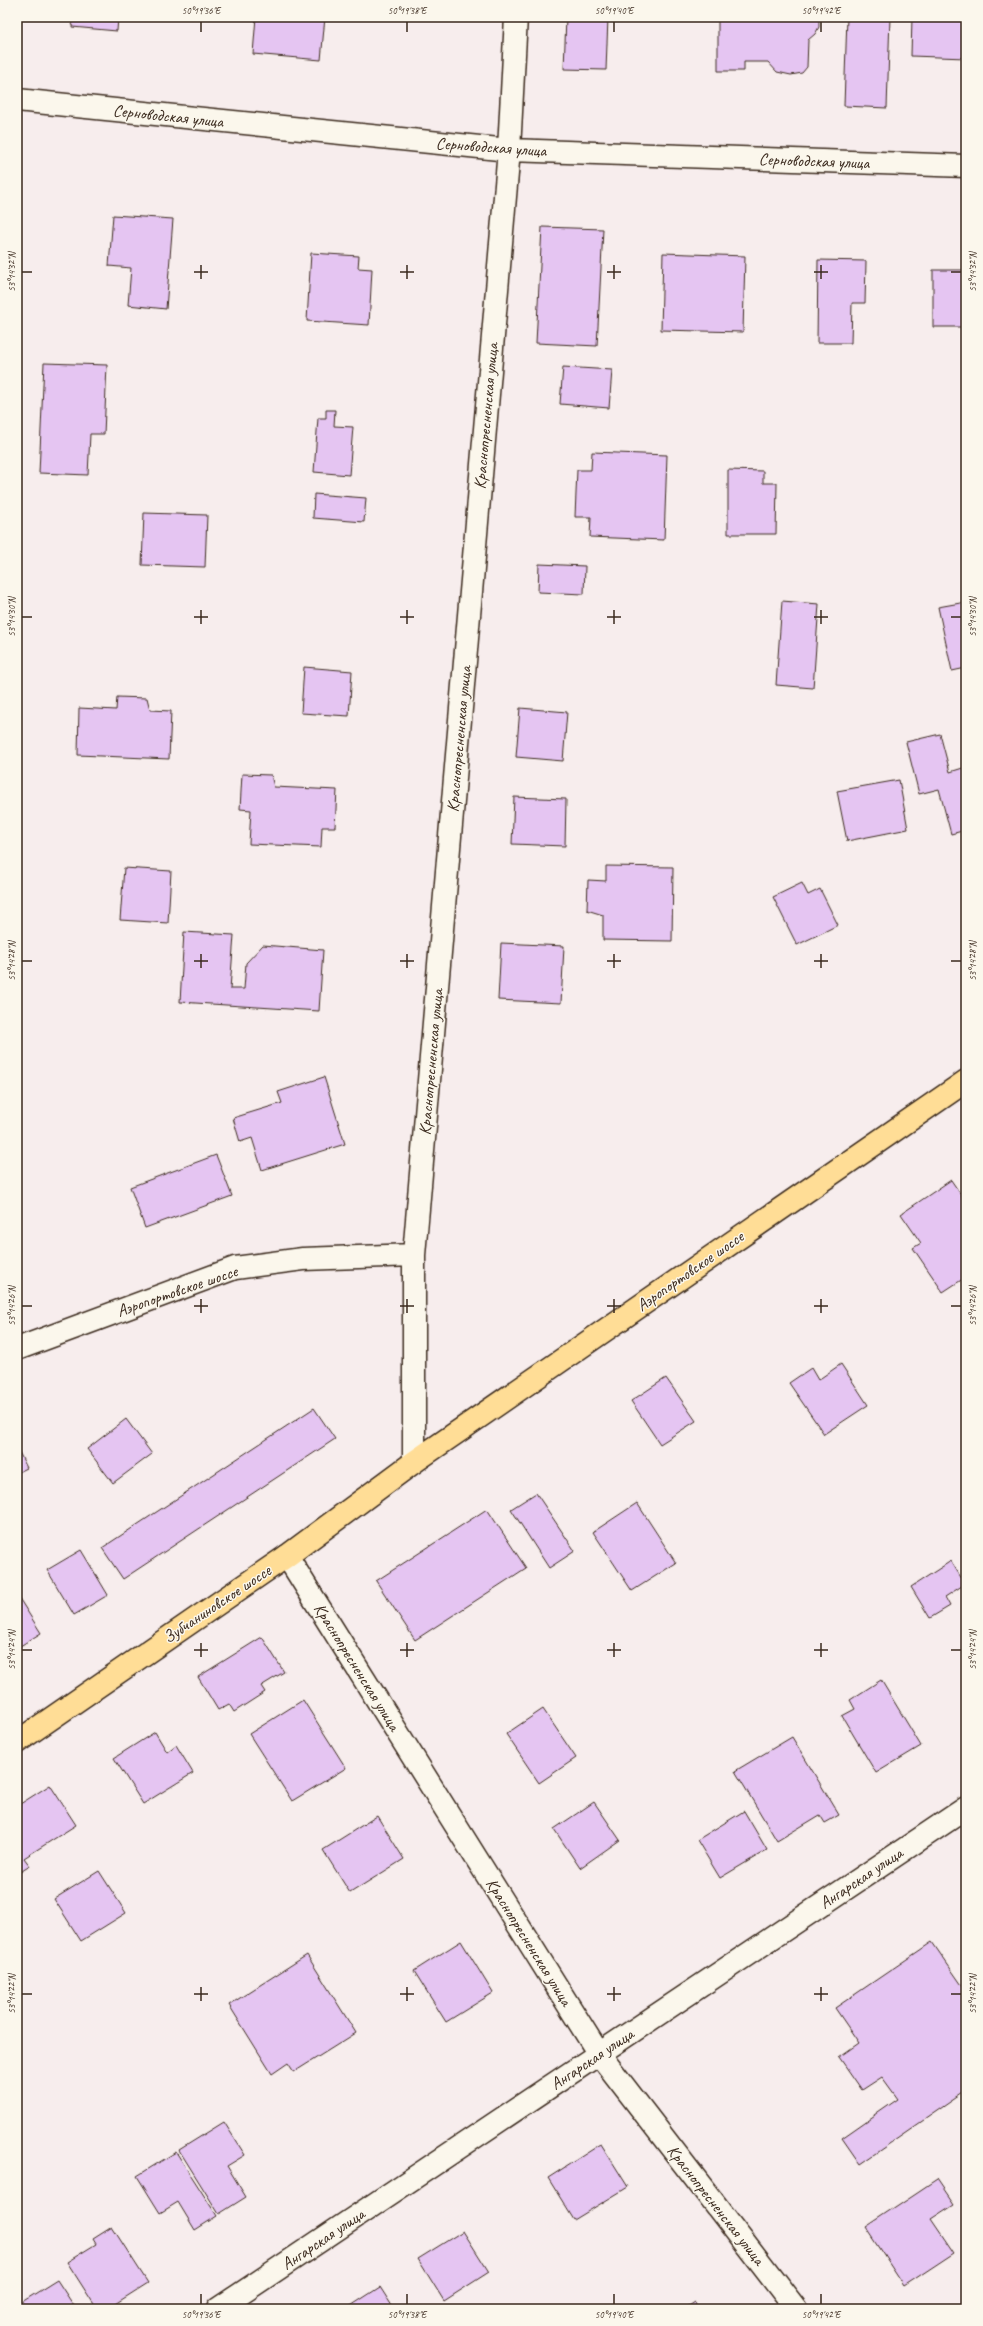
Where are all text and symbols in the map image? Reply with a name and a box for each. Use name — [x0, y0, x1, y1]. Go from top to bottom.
text: 50°19'36"E — [182, 4, 222, 17]
text: 50°19'38"E — [388, 4, 428, 17]
text: 50°19'40"E — [595, 4, 635, 17]
text: 50°19'42"E — [802, 4, 842, 17]
street label: Серноводская улица — [112, 100, 225, 132]
street label: Серноводская улица — [435, 133, 548, 161]
street label: Серноводская улица — [758, 149, 871, 173]
text: 53°14'32"N — [5, 250, 18, 292]
text: 53°14'32"N — [966, 250, 979, 292]
street label: Краснопресненская улица — [469, 340, 503, 490]
text: 53°14'30"N — [5, 595, 18, 637]
text: 53°14'30"N — [966, 595, 979, 637]
street label: Краснопресненская улица — [442, 663, 476, 813]
text: 53°14'28"N — [5, 939, 18, 981]
text: 53°14'28"N — [966, 939, 979, 981]
street label: Краснопресненская улица — [414, 986, 448, 1136]
street label: Аэропортовское шоссе — [632, 1225, 749, 1316]
street label: Аэропортовское шоссе — [114, 1260, 241, 1321]
text: 53°14'26"N — [5, 1284, 18, 1326]
text: 53°14'26"N — [966, 1284, 979, 1326]
street label: Зубчаниновское шоссе — [159, 1559, 276, 1648]
street label: Краснопресненская улица — [309, 1599, 406, 1736]
text: 53°14'24"N — [5, 1628, 18, 1670]
text: 53°14'24"N — [966, 1628, 979, 1670]
street label: Ангарская улица — [815, 1841, 908, 1914]
street label: Краснопресненская улица — [481, 1874, 578, 2011]
text: 53°14'22"N — [5, 1972, 18, 2014]
text: 53°14'22"N — [966, 1972, 979, 2014]
street label: Ангарская улица — [546, 2022, 639, 2095]
street label: Краснопресненская улица — [663, 2141, 771, 2271]
street label: Ангарская улица — [277, 2202, 370, 2275]
text: 50°19'36"E — [182, 2308, 222, 2321]
text: 50°19'38"E — [388, 2308, 428, 2321]
text: 50°19'40"E — [595, 2308, 635, 2321]
text: 50°19'42"E — [802, 2308, 842, 2321]

